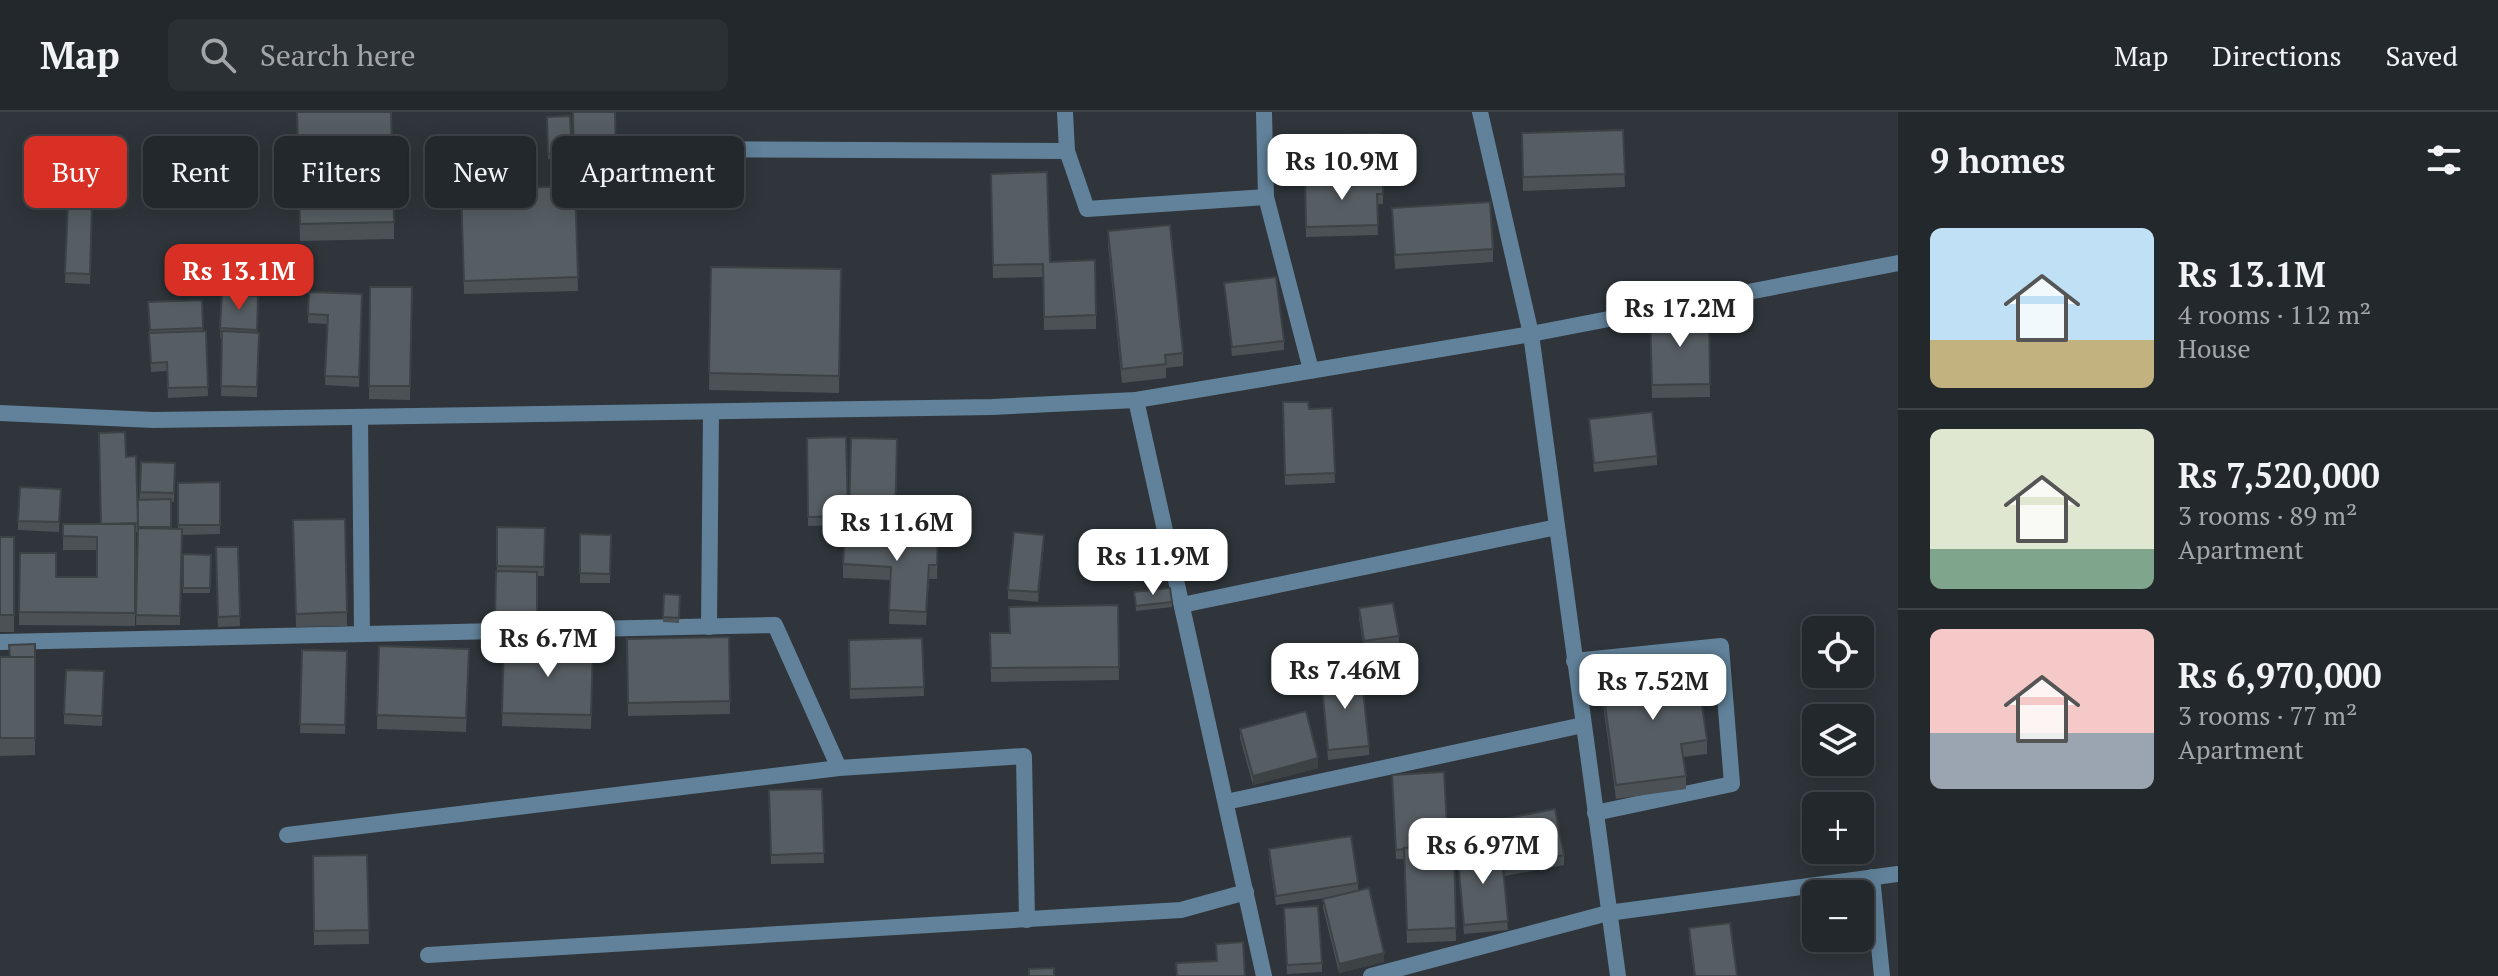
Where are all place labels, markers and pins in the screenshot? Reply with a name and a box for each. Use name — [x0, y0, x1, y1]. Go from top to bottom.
pin: Rs 10.9M — [1259, 134, 1425, 202]
pin: Rs 13.1M — [156, 244, 322, 312]
pin: Rs 17.2M — [1597, 281, 1763, 349]
pin: Rs 11.6M — [814, 495, 980, 563]
pin: Rs 11.9M — [1070, 529, 1236, 597]
pin: Rs 6.7M — [474, 611, 622, 679]
pin: Rs 7.46M — [1262, 643, 1428, 711]
pin: Rs 7.52M — [1570, 654, 1736, 722]
pin: Rs 6.97M — [1400, 818, 1566, 886]

